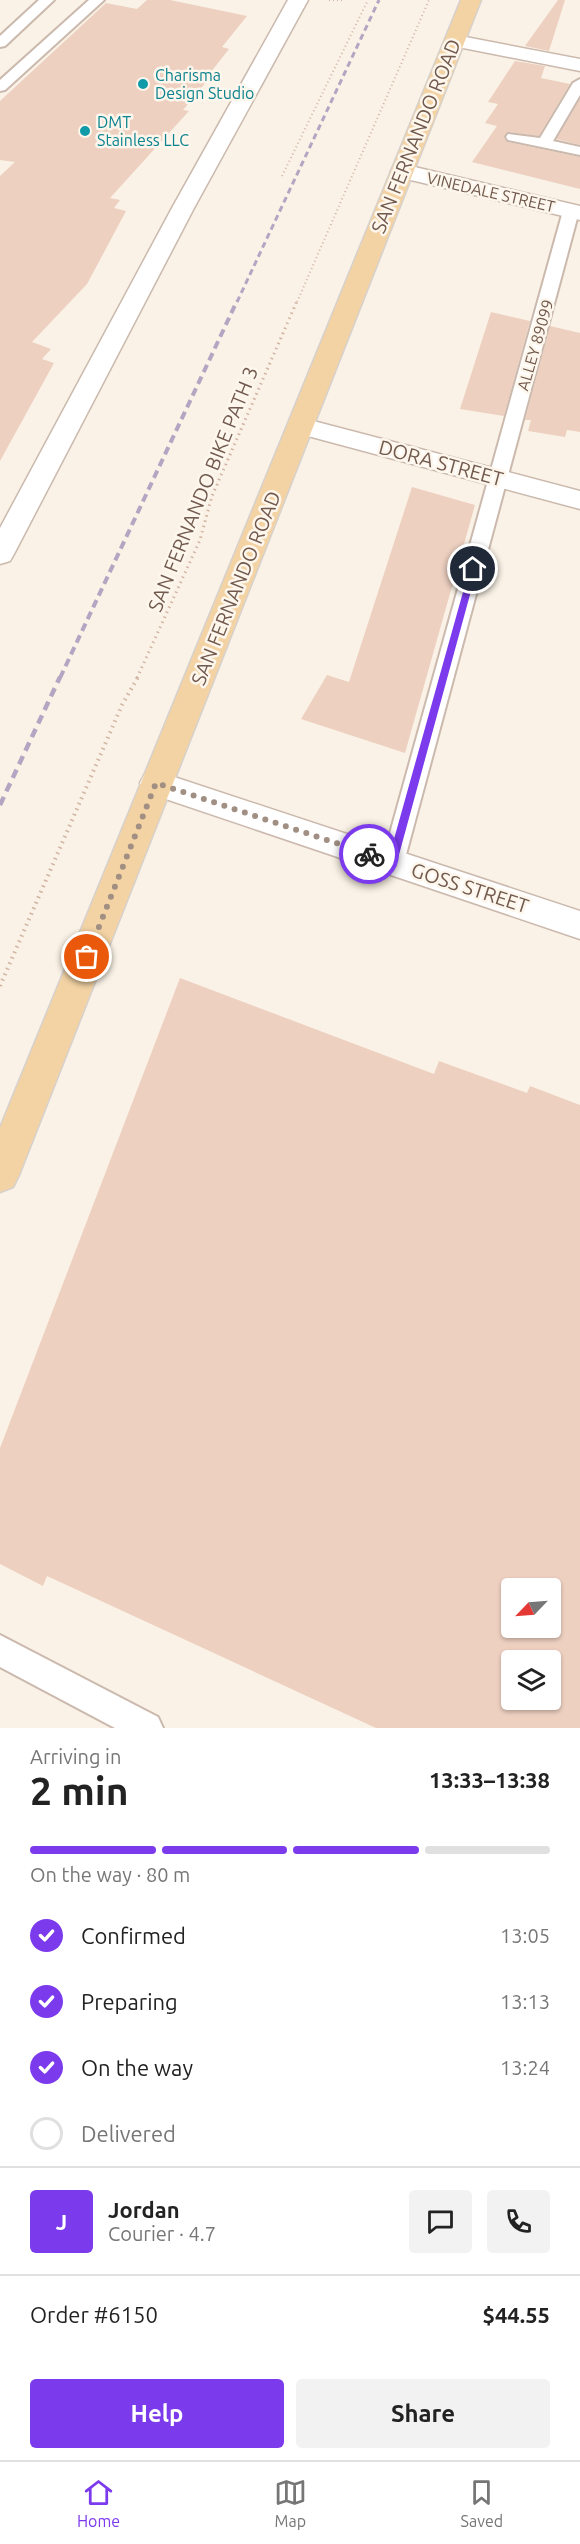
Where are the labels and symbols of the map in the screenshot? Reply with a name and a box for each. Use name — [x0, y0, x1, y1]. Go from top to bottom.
street label: SAN FERNANDO ROAD — [366, 35, 465, 236]
place label: Charisma Design Studio — [155, 66, 254, 102]
marker: Charisma Design Studio — [136, 77, 150, 91]
place label: DMT Stainless LLC — [97, 113, 189, 149]
marker: DMT Stainless LLC — [78, 124, 92, 138]
street label: VINEDALE STREET — [425, 168, 557, 216]
street label: ALLEY 89099 — [513, 297, 557, 393]
street label: SAN FERNANDO BIKE PATH 3 — [143, 363, 262, 615]
street label: DORA STREET — [376, 435, 506, 490]
street label: SAN FERNANDO ROAD — [186, 487, 285, 688]
pin — [447, 543, 498, 594]
courier — [339, 824, 399, 884]
street label: GOSS STREET — [409, 858, 532, 917]
pin — [61, 931, 112, 982]
north arrow — [501, 1578, 561, 1638]

